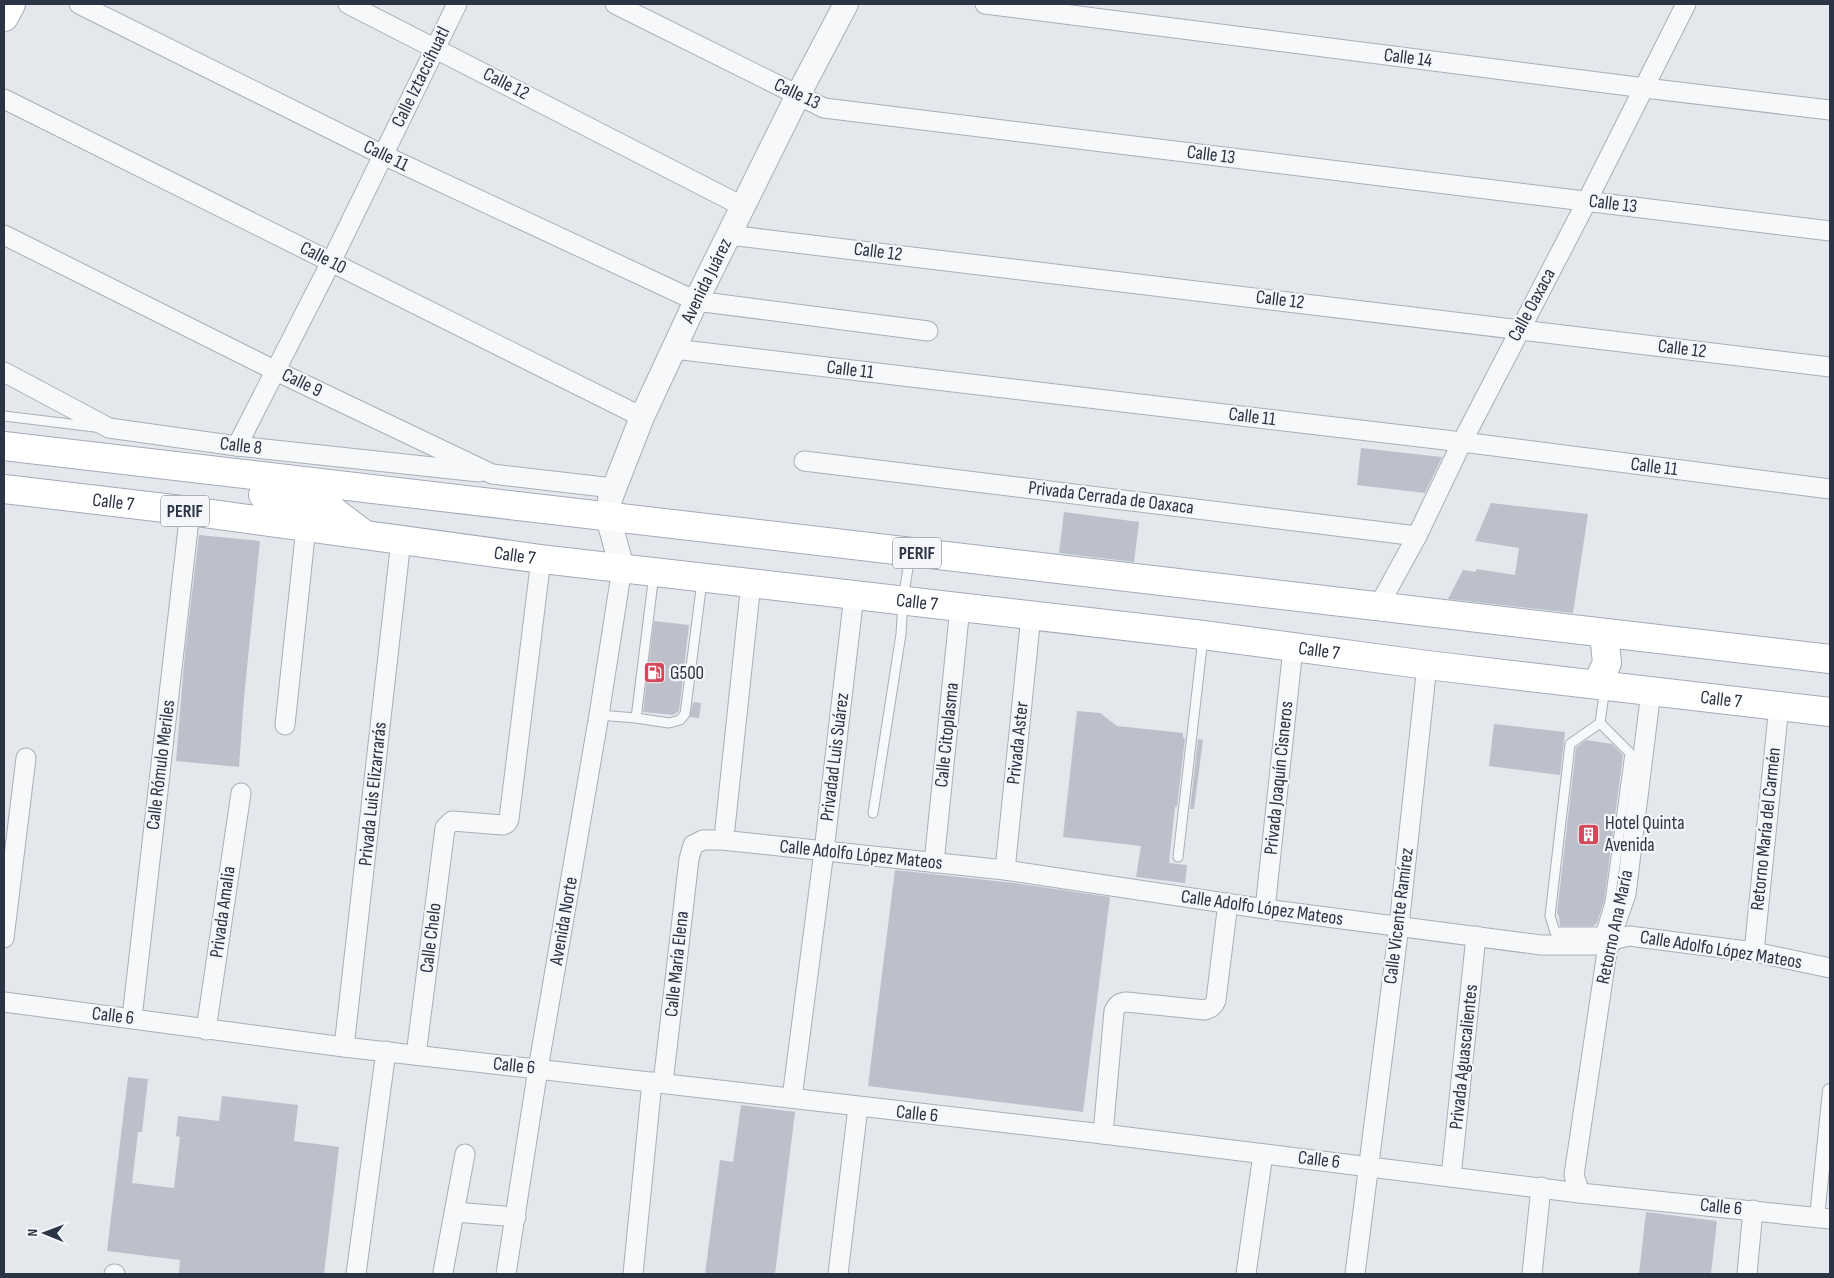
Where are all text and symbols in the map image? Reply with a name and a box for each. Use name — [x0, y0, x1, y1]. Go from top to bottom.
street label: Calle Iztaccíhuatl — [387, 23, 455, 131]
street label: Calle 14 — [1383, 44, 1434, 72]
street label: Calle 12 — [479, 63, 533, 105]
street label: Calle 13 — [770, 73, 824, 115]
street label: Calle 11 — [360, 135, 413, 177]
street label: Calle 13 — [1186, 141, 1237, 169]
street label: Calle 13 — [1588, 190, 1639, 218]
street label: Avenida Juárez — [676, 234, 737, 327]
street label: Calle 10 — [296, 237, 350, 279]
street label: Calle 12 — [852, 238, 904, 266]
street label: Calle Oaxaca — [1503, 265, 1561, 345]
street label: Calle 12 — [1254, 286, 1306, 314]
street label: Calle 12 — [1656, 335, 1708, 363]
street label: Calle 11 — [825, 356, 875, 384]
street label: Calle 9 — [278, 363, 326, 403]
street label: Calle 11 — [1227, 403, 1277, 431]
street label: Calle 8 — [219, 432, 263, 460]
street label: Calle 11 — [1629, 453, 1679, 481]
street label: Privada Cerrada de Oaxaca — [1027, 476, 1195, 520]
street label: Calle 7 — [91, 488, 136, 516]
road number: PERIF — [161, 496, 209, 526]
road number: PERIF — [893, 538, 941, 568]
street label: Calle 7 — [493, 541, 537, 570]
street label: Calle 7 — [895, 588, 939, 616]
street label: Calle 7 — [1297, 636, 1342, 665]
fuel station icon: G500 — [642, 661, 666, 685]
place label: G500 — [670, 662, 704, 685]
street label: Calle Citoplasma — [930, 681, 964, 789]
street label: Calle 7 — [1699, 685, 1743, 713]
street label: Privadad Luis Suárez — [816, 691, 854, 822]
street label: Calle Rómulo Meriles — [142, 698, 180, 831]
street label: Privada Aster — [1002, 700, 1034, 786]
street label: Privada Joaquín Cisneros — [1259, 700, 1299, 856]
street label: Privada Luis Elizarrarás — [354, 721, 392, 867]
street label: Retorno María del Carmén — [1746, 746, 1786, 912]
place label: Hotel Quinta Avenida — [1604, 812, 1685, 857]
building icon: Hotel Quinta Avenida — [1577, 822, 1601, 846]
street label: Calle Adolfo López Mateos — [778, 835, 944, 875]
street label: Calle Vicente Ramírez — [1379, 846, 1419, 985]
street label: Privada Amalia — [205, 865, 241, 959]
street label: Retorno Ana María — [1592, 868, 1638, 986]
street label: Avenida Norte — [545, 875, 583, 968]
street label: Calle Adolfo López Mateos — [1179, 885, 1345, 931]
street label: Calle Chelo — [415, 902, 447, 974]
street label: Calle María Elena — [660, 910, 694, 1018]
street label: Calle Adolfo López Mateos — [1638, 926, 1804, 974]
street label: Privada Aguascalientes — [1445, 983, 1483, 1131]
street label: Calle 6 — [91, 1002, 135, 1030]
street label: Calle 6 — [492, 1052, 536, 1080]
street label: Calle 6 — [895, 1100, 939, 1128]
street label: Calle 6 — [1297, 1146, 1341, 1174]
street label: Calle 6 — [1699, 1193, 1743, 1221]
north arrow — [20, 1208, 70, 1258]
text: N — [24, 1229, 41, 1237]

